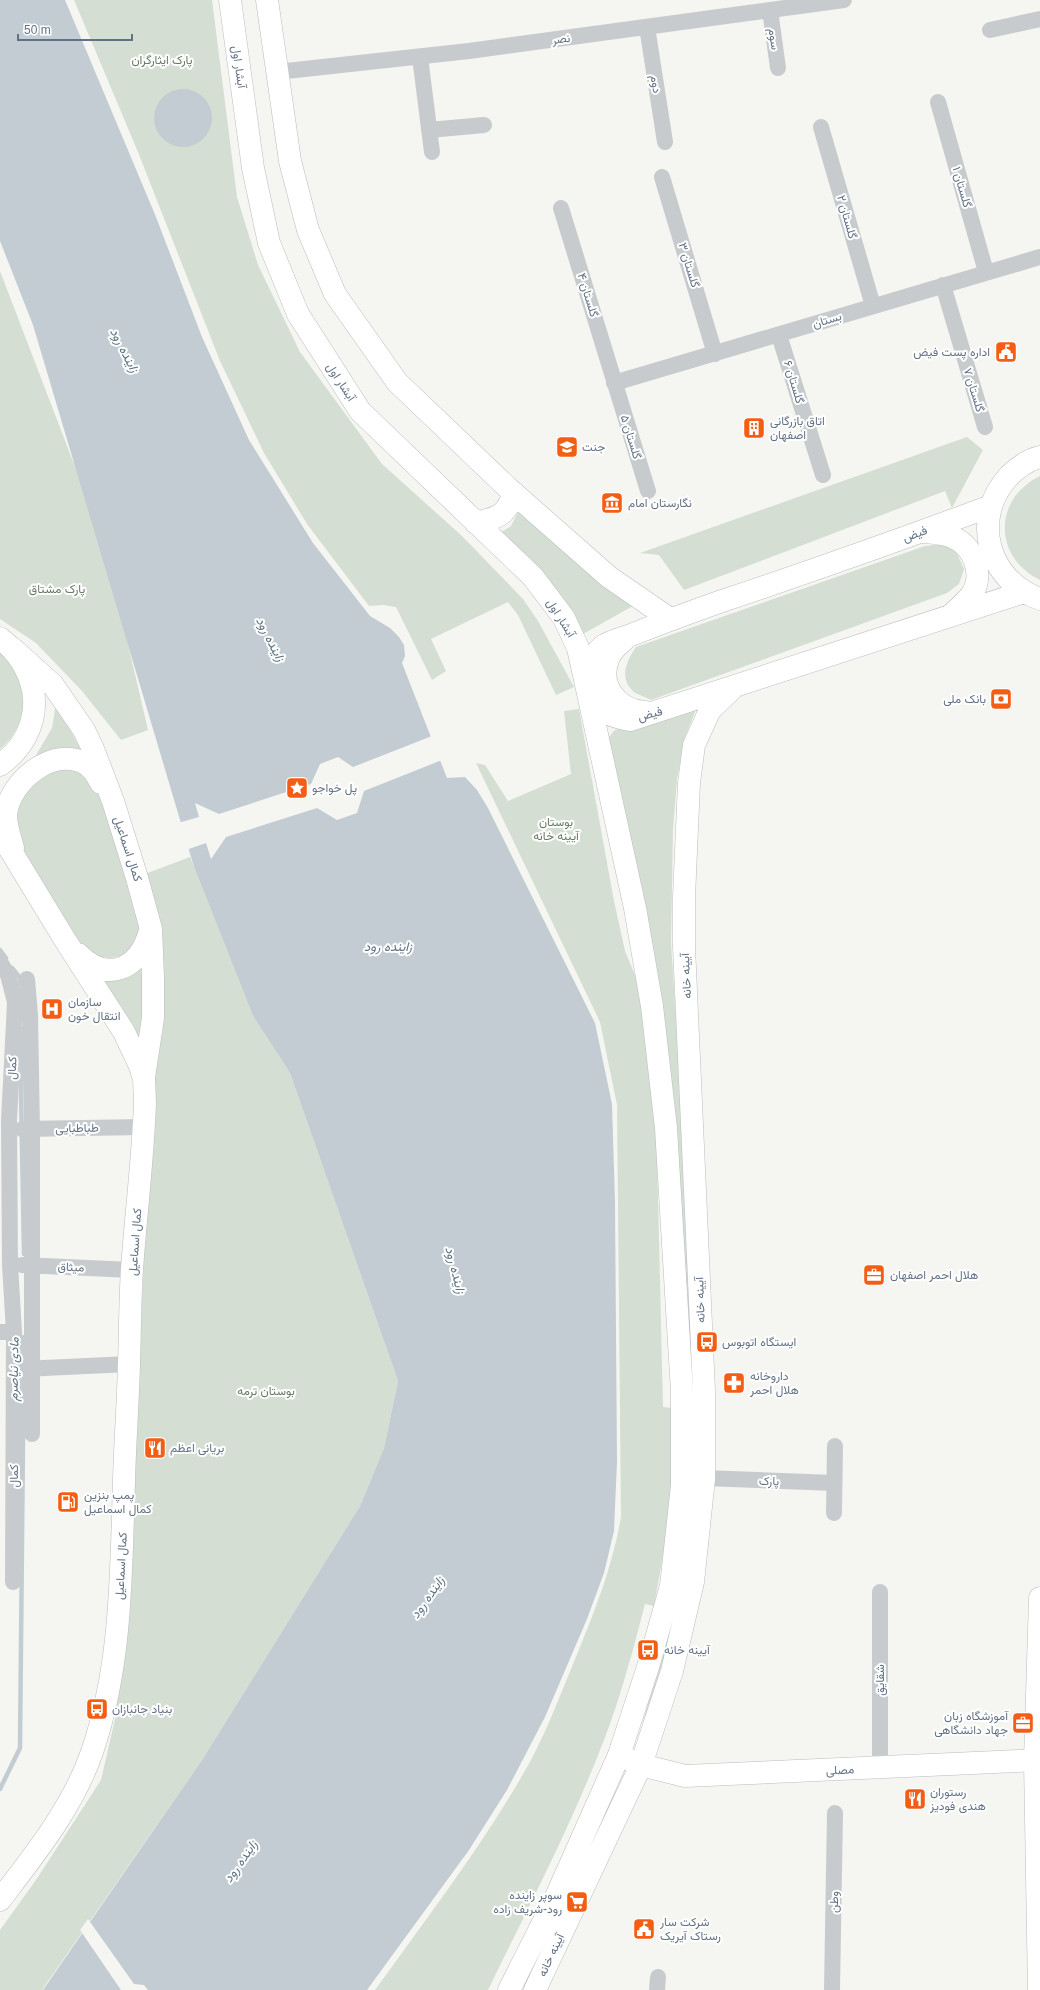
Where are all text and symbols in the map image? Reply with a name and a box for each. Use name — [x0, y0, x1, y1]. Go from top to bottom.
scale bar — [18, 16, 132, 42]
text: 50 m — [24, 23, 51, 37]
street label: سوم — [765, 27, 782, 51]
street label: نصر — [550, 31, 571, 48]
street label: آبشار اول — [228, 45, 249, 91]
park label: پارک ایثارگران — [131, 53, 193, 68]
street label: دوم — [647, 74, 664, 94]
street label: گلستان ۱ — [949, 165, 975, 209]
street label: گلستان ۲ — [834, 194, 860, 240]
street label: گلستان ۳ — [676, 241, 702, 289]
street label: گلستان ۴ — [575, 271, 601, 319]
street label: بستان — [811, 309, 843, 331]
water label: زاینده رود — [106, 326, 142, 376]
public building icon: اداره پست فیض — [993, 339, 1019, 365]
place label: اداره پست فیض — [913, 345, 990, 360]
street label: گلستان ۶ — [781, 359, 807, 405]
street label: آبشار اول — [323, 360, 359, 405]
street label: گلستان ۷ — [961, 366, 987, 414]
street label: گلستان ۵ — [618, 413, 644, 461]
place label: اتاق بازرگانی اصفهان — [770, 414, 825, 443]
building icon: اتاق بازرگانی اصفهان — [741, 415, 767, 441]
school or university icon: جنت — [554, 434, 580, 460]
place label: جنت — [582, 440, 605, 454]
museum icon: نگارستان امام — [599, 490, 625, 516]
place label: نگارستان امام — [628, 496, 692, 511]
street label: فیض — [901, 523, 930, 546]
park label: پارک مشتاق — [29, 582, 85, 597]
street label: آبشار اول — [543, 596, 579, 641]
water label: زاینده رود — [252, 615, 288, 665]
bank icon: بانک ملی — [988, 686, 1014, 712]
place label: بانک ملی — [943, 692, 986, 707]
street label: فیض — [636, 704, 664, 725]
place icon: پل خواجو — [284, 775, 310, 801]
place label: پل خواجو — [312, 781, 357, 796]
street label: کمال اسماعیل — [110, 815, 145, 884]
park label: بوستان آیینه خانه — [533, 815, 580, 843]
water label: زاینده رود — [364, 939, 412, 955]
street label: آیینه خانه — [678, 952, 694, 999]
place label: سازمان انتقال خون — [68, 995, 120, 1024]
hospital icon: سازمان انتقال خون — [39, 996, 65, 1022]
street label: کمال — [4, 1056, 21, 1080]
street label: طباطبایی — [55, 1121, 99, 1136]
street label: کمال اسماعیل — [126, 1208, 145, 1276]
water label: زاینده رود — [441, 1245, 469, 1296]
street label: میثاق — [57, 1259, 85, 1275]
office icon: هلال احمر اصفهان — [861, 1262, 887, 1288]
place label: هلال احمر اصفهان — [890, 1268, 978, 1283]
street label: آیینه خانه — [692, 1276, 708, 1323]
bus stop icon: ایستگاه اتوبوس — [694, 1329, 720, 1355]
place label: ایستگاه اتوبوس — [722, 1335, 796, 1350]
water label: مادی نیاصرم — [5, 1337, 24, 1402]
place label: داروخانه هلال احمر — [749, 1369, 799, 1398]
pharmacy icon: داروخانه هلال احمر — [721, 1370, 747, 1396]
park label: بوستان ترمه — [237, 1384, 295, 1399]
restaurant icon: بریانی اعظم — [142, 1435, 168, 1461]
place label: بریانی اعظم — [170, 1441, 224, 1456]
street label: کمال — [7, 1464, 22, 1488]
street label: پارک — [759, 1474, 780, 1489]
place label: پمپ بنزین کمال اسماعیل — [84, 1488, 152, 1517]
fuel station icon: پمپ بنزین کمال اسماعیل — [55, 1489, 81, 1515]
street label: کمال اسماعیل — [112, 1532, 131, 1600]
water label: زاینده رود — [408, 1573, 448, 1622]
bus stop icon: آیینه خانه — [635, 1637, 661, 1663]
place label: آیینه خانه — [664, 1643, 711, 1657]
street label: شقایق — [873, 1664, 888, 1696]
bus stop icon: بنیاد جانبازان — [84, 1696, 110, 1722]
place label: بنیاد جانبازان — [112, 1702, 172, 1717]
place label: آموزشگاه زبان جهاد دانشگاهی — [934, 1709, 1009, 1738]
office icon: آموزشگاه زبان جهاد دانشگاهی — [1010, 1710, 1036, 1736]
street label: مصلی — [825, 1762, 855, 1779]
place label: رستوران هندی فودیز — [929, 1785, 986, 1814]
restaurant icon: رستوران هندی فودیز — [902, 1786, 928, 1812]
water label: زاینده رود — [221, 1837, 261, 1886]
place label: سوپر زاینده رود-شریف زاده — [493, 1888, 562, 1917]
supermarket icon: سوپر زاینده رود-شریف زاده — [564, 1889, 590, 1915]
street label: وطن — [827, 1891, 842, 1913]
place label: شرکت سار رستاک آیریک — [659, 1915, 721, 1944]
public building icon: شرکت سار رستاک آیریک — [631, 1916, 657, 1942]
street label: آیینه خانه — [535, 1930, 568, 1979]

